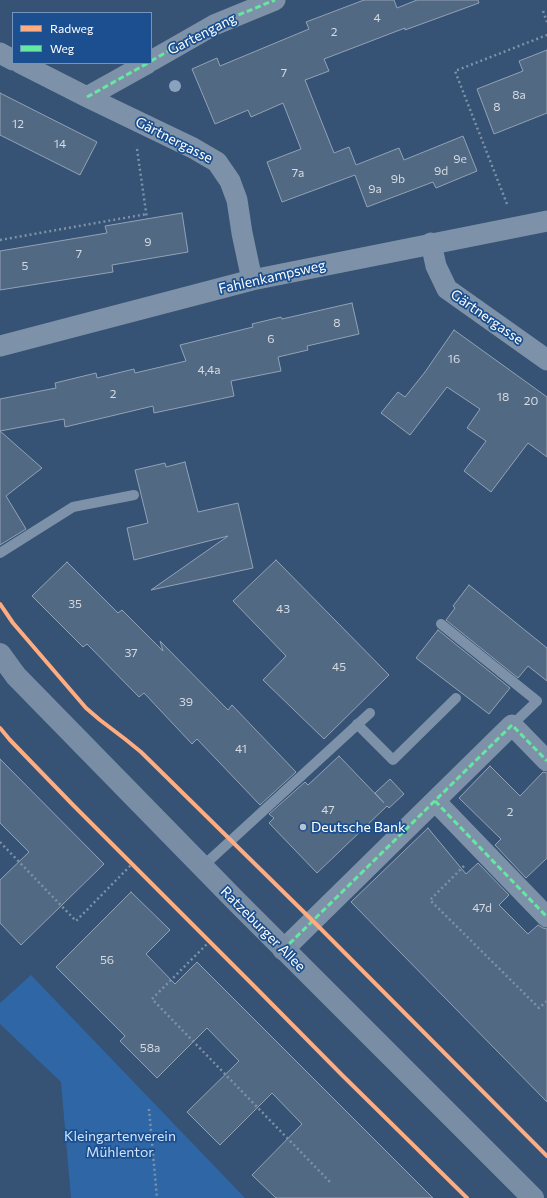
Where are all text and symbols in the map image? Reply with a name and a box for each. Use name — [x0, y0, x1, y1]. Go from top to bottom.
street label: Gartengang — [165, 10, 239, 58]
house number: 4 — [373, 11, 381, 25]
legend — [12, 12, 152, 64]
text: Radweg — [50, 21, 93, 35]
house number: 2 — [331, 25, 337, 39]
text: Weg — [50, 41, 74, 55]
house number: 7 — [281, 66, 287, 80]
house number: 8a — [512, 88, 526, 102]
house number: 8 — [493, 100, 501, 114]
street label: Gärtnergasse — [132, 113, 216, 167]
house number: 12 — [12, 117, 24, 131]
house number: 14 — [54, 137, 66, 151]
house number: 9e — [453, 152, 467, 166]
house number: 9d — [434, 164, 448, 178]
house number: 7a — [292, 166, 304, 180]
house number: 9b — [391, 172, 405, 186]
house number: 9a — [368, 182, 382, 196]
house number: 9 — [144, 235, 152, 249]
house number: 7 — [76, 247, 82, 261]
street label: Fahlenkampsweg — [217, 257, 327, 297]
house number: 5 — [22, 259, 28, 273]
street label: Gärtnergasse — [447, 286, 527, 348]
house number: 8 — [333, 316, 341, 330]
house number: 6 — [267, 332, 275, 346]
house number: 16 — [448, 352, 460, 366]
house number: 4,4a — [197, 363, 221, 377]
house number: 2 — [110, 387, 116, 401]
house number: 18 — [497, 390, 509, 404]
house number: 20 — [524, 394, 538, 408]
house number: 35 — [68, 597, 82, 611]
house number: 43 — [276, 602, 290, 616]
house number: 37 — [124, 646, 138, 660]
house number: 45 — [332, 660, 346, 674]
house number: 39 — [179, 695, 193, 709]
house number: 41 — [235, 742, 247, 756]
house number: 47 — [321, 803, 335, 817]
house number: 2 — [507, 805, 513, 819]
place label: Deutsche Bank — [311, 819, 406, 835]
marker: Deutsche Bank — [298, 822, 308, 832]
street label: Ratzeburger Allee — [217, 883, 309, 975]
house number: 47d — [472, 901, 492, 915]
house number: 56 — [100, 953, 114, 967]
house number: 58a — [140, 1041, 160, 1055]
park label: Kleingartenverein Mühlentor — [64, 1128, 176, 1160]

